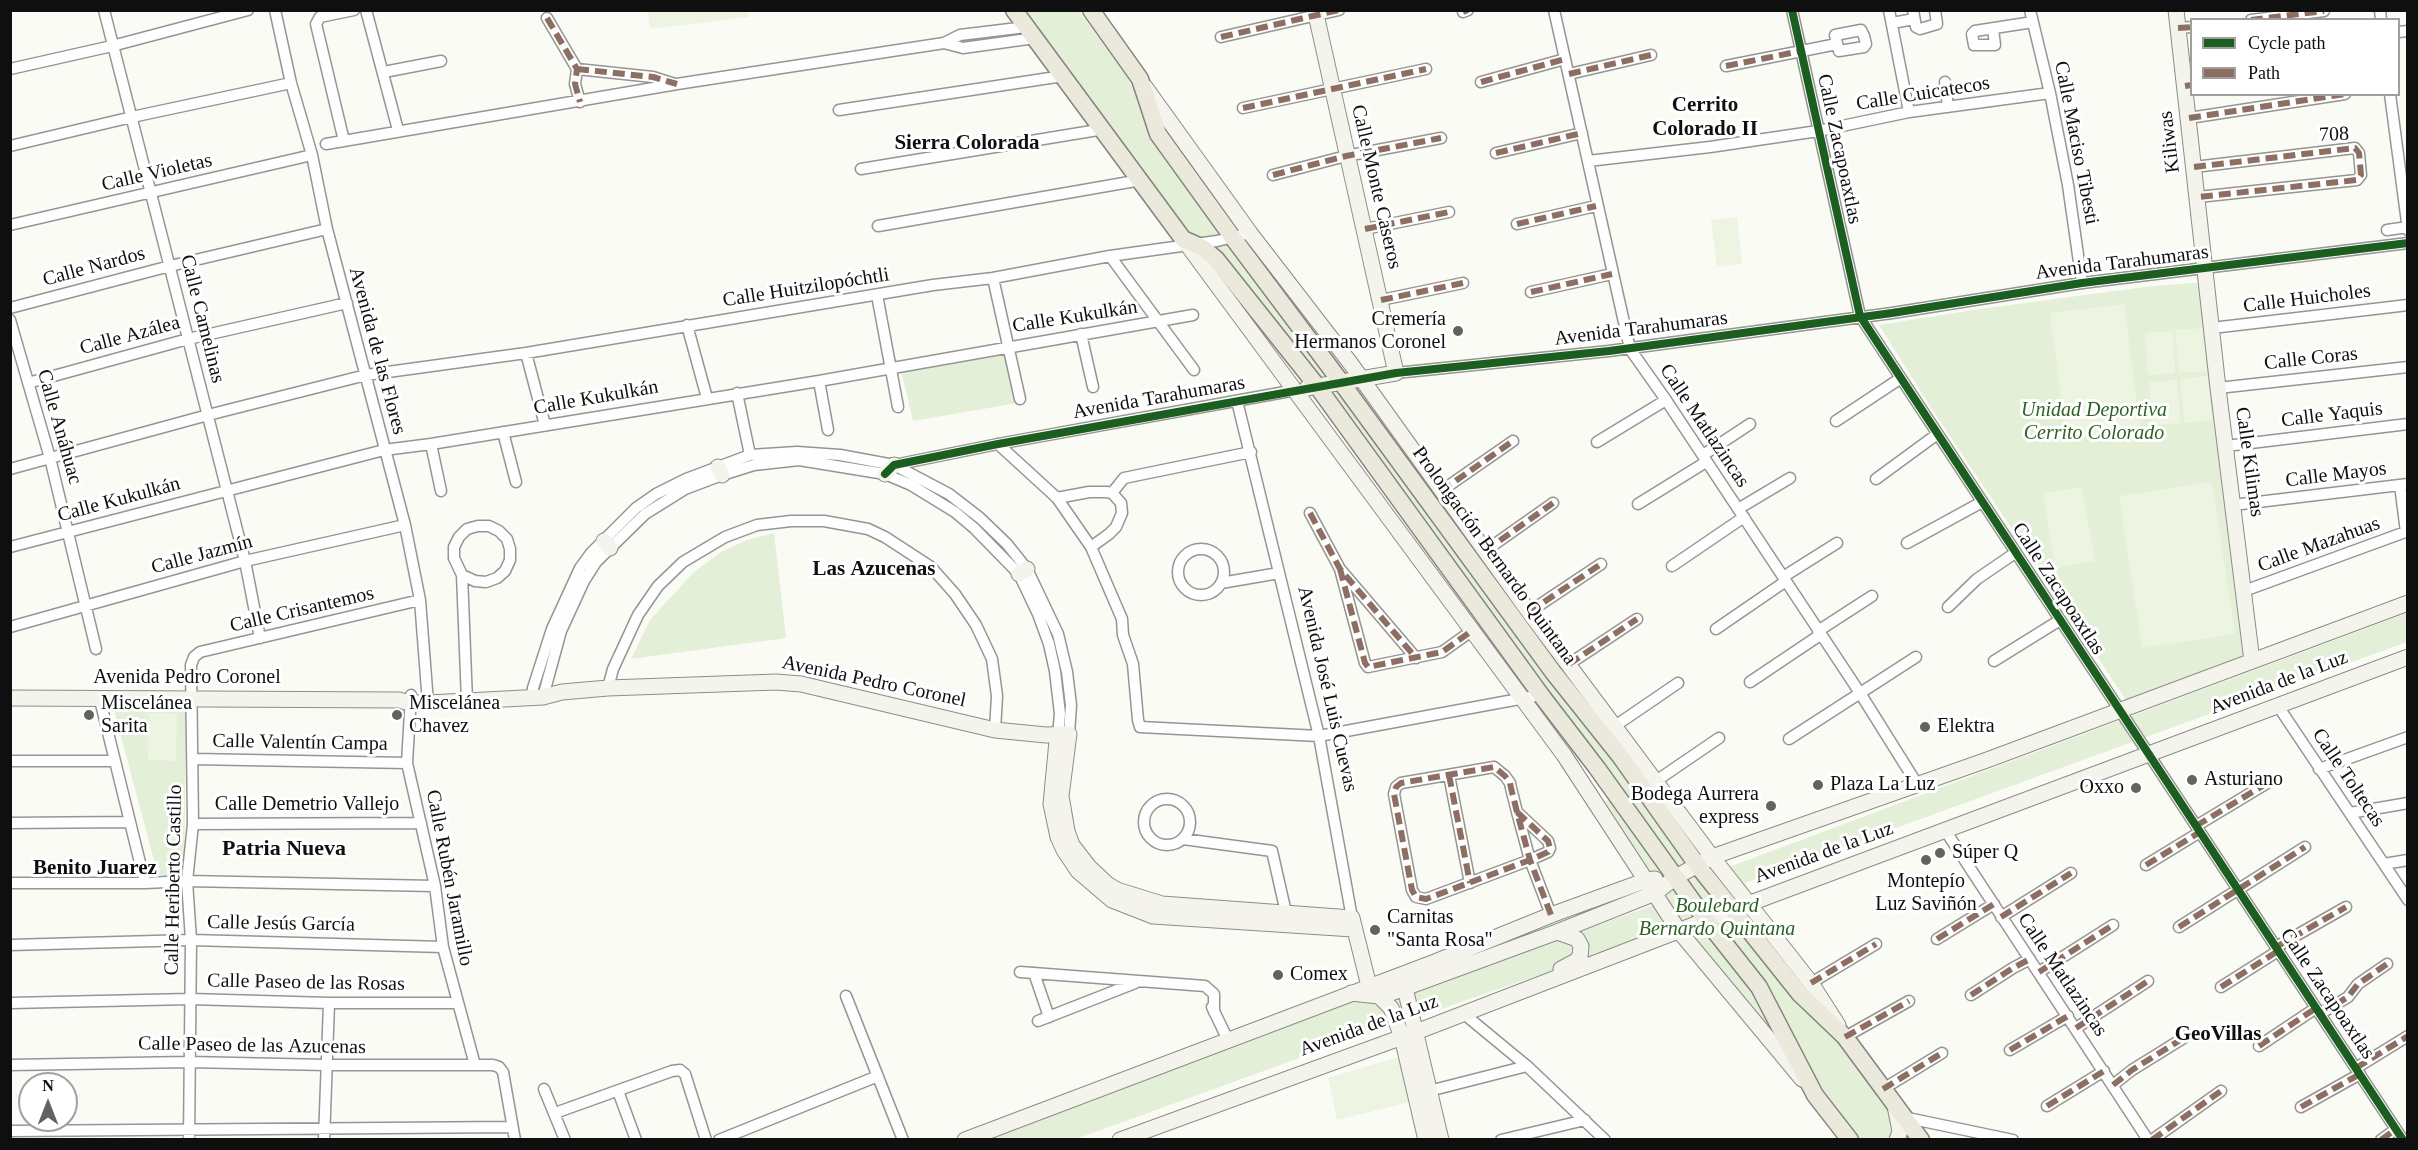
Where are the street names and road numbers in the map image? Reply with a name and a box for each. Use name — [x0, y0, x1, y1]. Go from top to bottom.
street label: Calle Maciso Tibesti — [2048, 59, 2104, 227]
street label: Calle Zacapoaxtlas — [1811, 72, 1867, 226]
street label: Calle Cuicatecos — [1854, 72, 1992, 116]
street label: Calle Monte Caseros — [1345, 103, 1407, 271]
street label: Kiliwas — [2154, 110, 2186, 174]
street label: 708 — [2319, 122, 2349, 148]
street label: Calle Violetas — [99, 149, 215, 197]
street label: Avenida Tarahumaras — [2034, 240, 2210, 286]
street label: Calle Nardos — [40, 242, 148, 292]
street label: Calle Camelinas — [174, 252, 230, 386]
street label: Calle Huitzilopóchtli — [721, 263, 891, 313]
street label: Avenida de las Flores — [343, 265, 411, 437]
street label: Calle Huicholes — [2242, 279, 2372, 319]
street label: Calle Kukulkán — [1011, 295, 1139, 339]
street label: Avenida Tarahumaras — [1553, 306, 1729, 352]
street label: Calle Azálea — [77, 311, 183, 361]
street label: Calle Coras — [2263, 342, 2359, 376]
street label: Calle Matlazincas — [1654, 360, 1754, 492]
street label: Calle Anáhuac — [31, 367, 87, 487]
street label: Avenida Tarahumaras — [1071, 371, 1247, 425]
street label: Calle Kukulkán — [532, 375, 660, 421]
street label: Calle Yaquis — [2280, 397, 2384, 433]
street label: Calle Kilimas — [2229, 406, 2269, 518]
street label: Prolongación Bernardo Quintana — [1407, 442, 1581, 670]
street label: Calle Mayos — [2284, 457, 2388, 493]
street label: Calle Kukulkán — [55, 472, 183, 528]
street label: Calle Mazahuas — [2255, 512, 2383, 578]
street label: Calle Zacapoaxtlas — [2006, 518, 2110, 660]
street label: Calle Jazmín — [149, 530, 255, 580]
street label: Calle Crisantemos — [228, 582, 376, 638]
street label: Avenida José Luis Cuevas — [1292, 584, 1362, 794]
street label: Avenida de la Luz — [2207, 646, 2351, 720]
street label: Avenida Pedro Coronel — [780, 651, 968, 713]
street label: Avenida Pedro Coronel — [93, 666, 281, 690]
street label: Calle Toltecas — [2306, 724, 2390, 832]
street label: Calle Valentín Campa — [212, 729, 388, 757]
street label: Calle Heriberto Castillo — [160, 784, 188, 976]
street label: Calle Rubén Jaramillo — [420, 788, 478, 968]
street label: Calle Demetrio Vallejo — [215, 793, 399, 817]
street label: Avenida de la Luz — [1751, 817, 1897, 889]
street label: Calle Matlazincas — [2012, 909, 2112, 1041]
street label: Calle Jesús García — [207, 911, 355, 937]
street label: Calle Zacapoaxtlas — [2274, 924, 2380, 1064]
street label: Calle Paseo de las Rosas — [207, 969, 405, 997]
street label: Avenida de la Luz — [1296, 990, 1442, 1062]
street label: Calle Paseo de las Azucenas — [138, 1032, 366, 1060]

